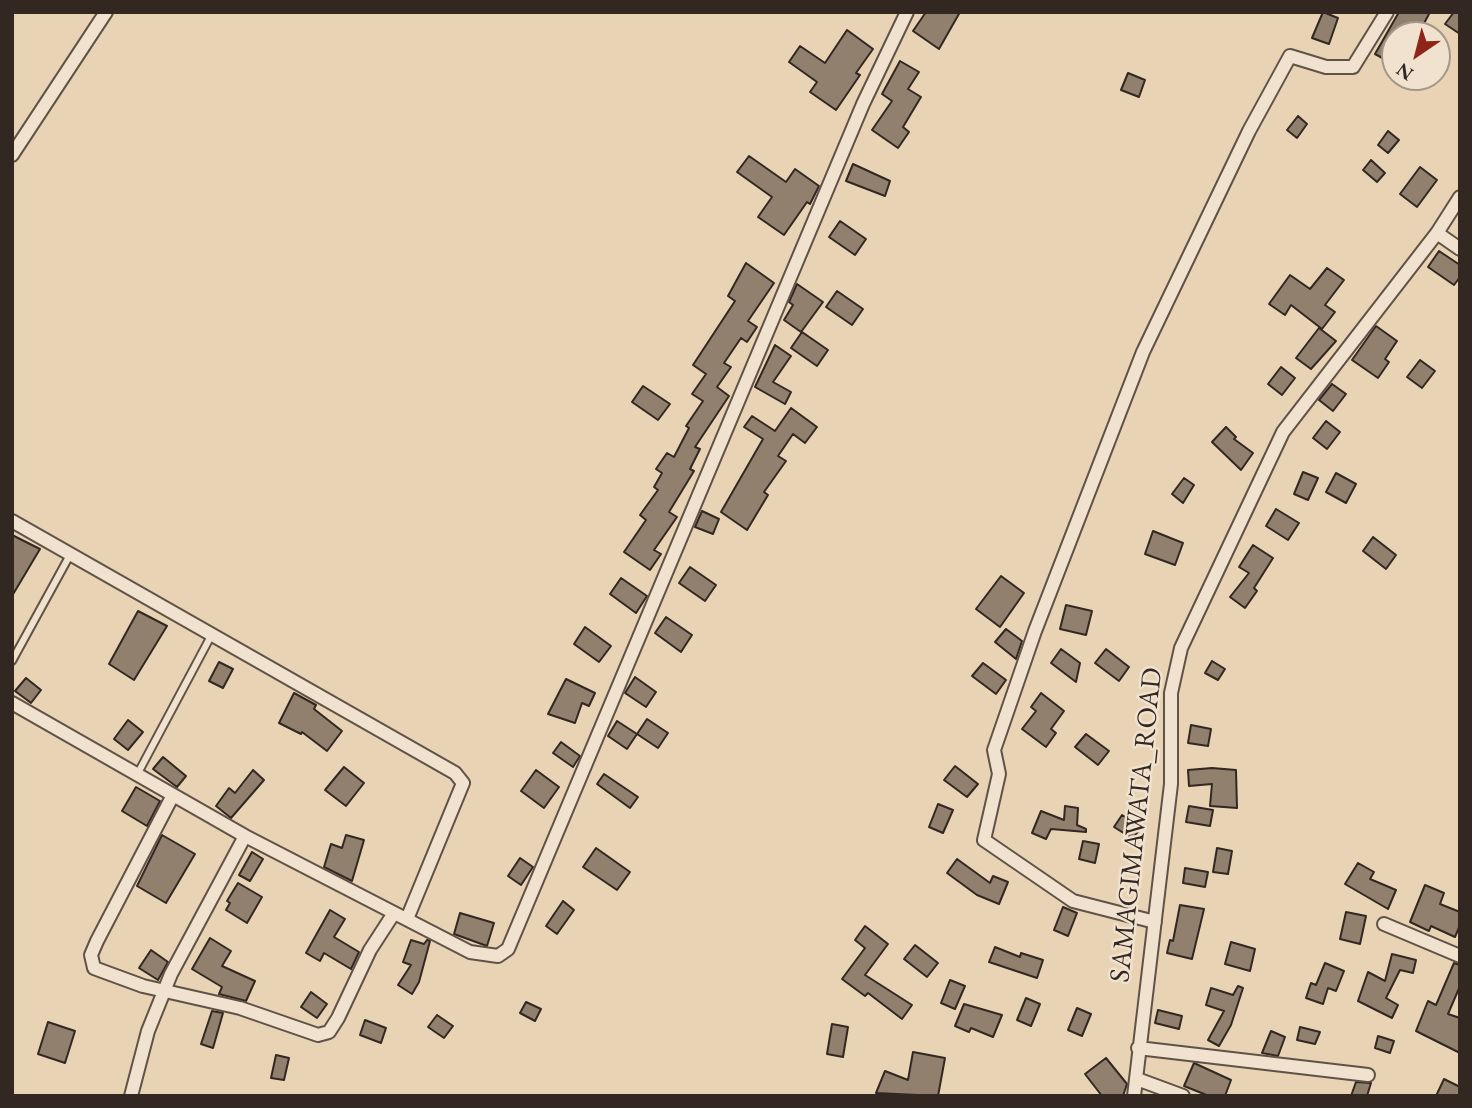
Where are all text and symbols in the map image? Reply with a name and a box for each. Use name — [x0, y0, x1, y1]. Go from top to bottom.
north arrow — [1381, 21, 1451, 91]
text: N — [1391, 57, 1418, 87]
street label: SAMAGIMAWATA_ROAD — [1104, 666, 1170, 984]

